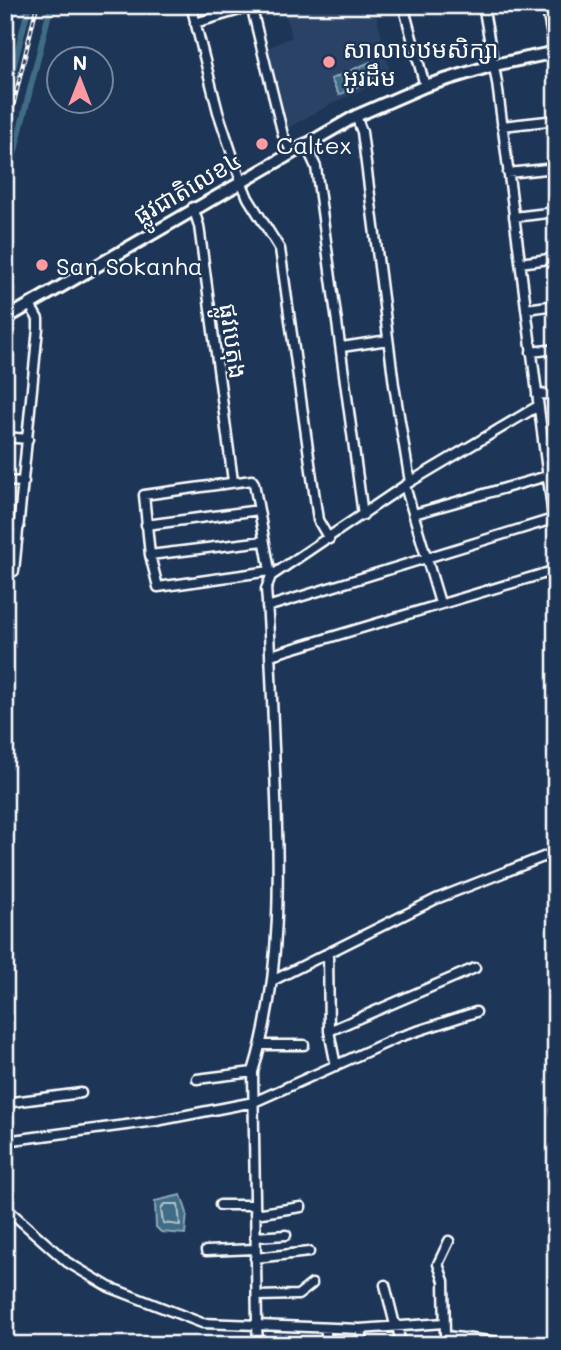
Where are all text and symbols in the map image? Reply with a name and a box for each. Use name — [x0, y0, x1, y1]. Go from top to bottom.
place label: សាលាបឋមសិក្សា អូរដឹម — [343, 33, 499, 93]
north arrow — [46, 46, 116, 116]
text: N — [73, 50, 87, 75]
marker: សាលាបឋមសិក្សា អូរដឹម — [321, 54, 337, 70]
place label: Caltex — [276, 129, 352, 160]
marker: Caltex — [254, 136, 270, 152]
street label: ផ្លូវជាតិលេខ៤ — [127, 144, 251, 237]
place label: San Sokanha — [56, 250, 203, 281]
marker: San Sokanha — [34, 257, 50, 273]
street label: ផ្លូវបេតុង — [205, 301, 255, 382]

